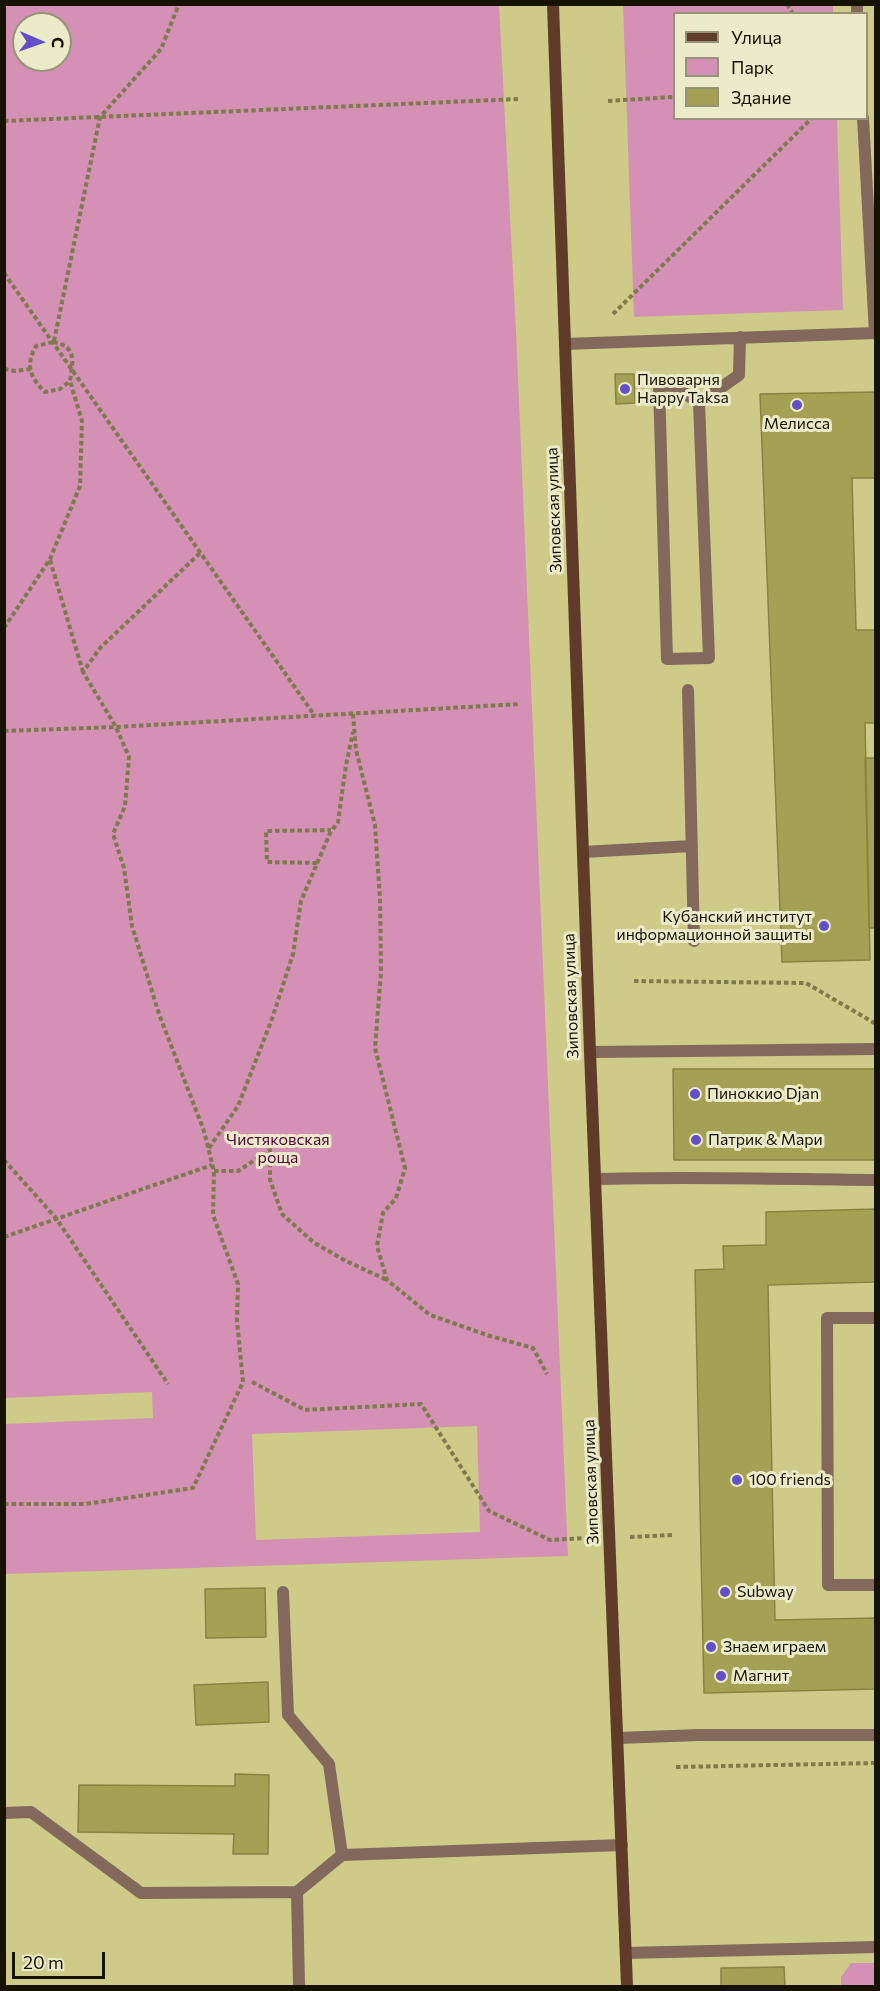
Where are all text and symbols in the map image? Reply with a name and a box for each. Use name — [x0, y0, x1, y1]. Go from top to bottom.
north arrow — [12, 12, 72, 72]
legend — [673, 12, 868, 120]
text: Улица — [731, 26, 782, 48]
text: С — [49, 37, 68, 48]
text: Парк — [731, 56, 774, 78]
text: Здание — [731, 86, 791, 108]
place label: Пивоварня Happy Taksa — [637, 370, 729, 408]
marker: Пивоварня Happy Taksa — [618, 382, 632, 396]
marker: Мелисса — [790, 398, 804, 412]
place label: Мелисса — [764, 414, 830, 434]
street label: Зиповская улица — [542, 447, 566, 573]
place label: Кубанский институт информационной защиты — [617, 907, 812, 945]
marker: Кубанский институт информационной защиты — [817, 919, 831, 933]
street label: Зиповская улица — [559, 933, 583, 1059]
place label: Пиноккио Djan — [707, 1084, 819, 1104]
marker: Пиноккио Djan — [688, 1087, 702, 1101]
park label: Чистяковская роща — [226, 1130, 330, 1168]
place label: Патрик & Мари — [708, 1130, 823, 1150]
marker: Патрик & Мари — [689, 1133, 703, 1147]
street label: Зиповская улица — [579, 1419, 603, 1545]
place label: 100 friends — [749, 1470, 831, 1490]
marker: 100 friends — [730, 1473, 744, 1487]
place label: Subway — [737, 1582, 794, 1602]
marker: Subway — [718, 1585, 732, 1599]
place label: Знаем играем — [723, 1637, 826, 1657]
marker: Знаем играем — [704, 1640, 718, 1654]
place label: Магнит — [733, 1666, 789, 1686]
marker: Магнит — [714, 1669, 728, 1683]
scale bar — [15, 1940, 108, 1978]
text: 20 m — [23, 1951, 64, 1973]

